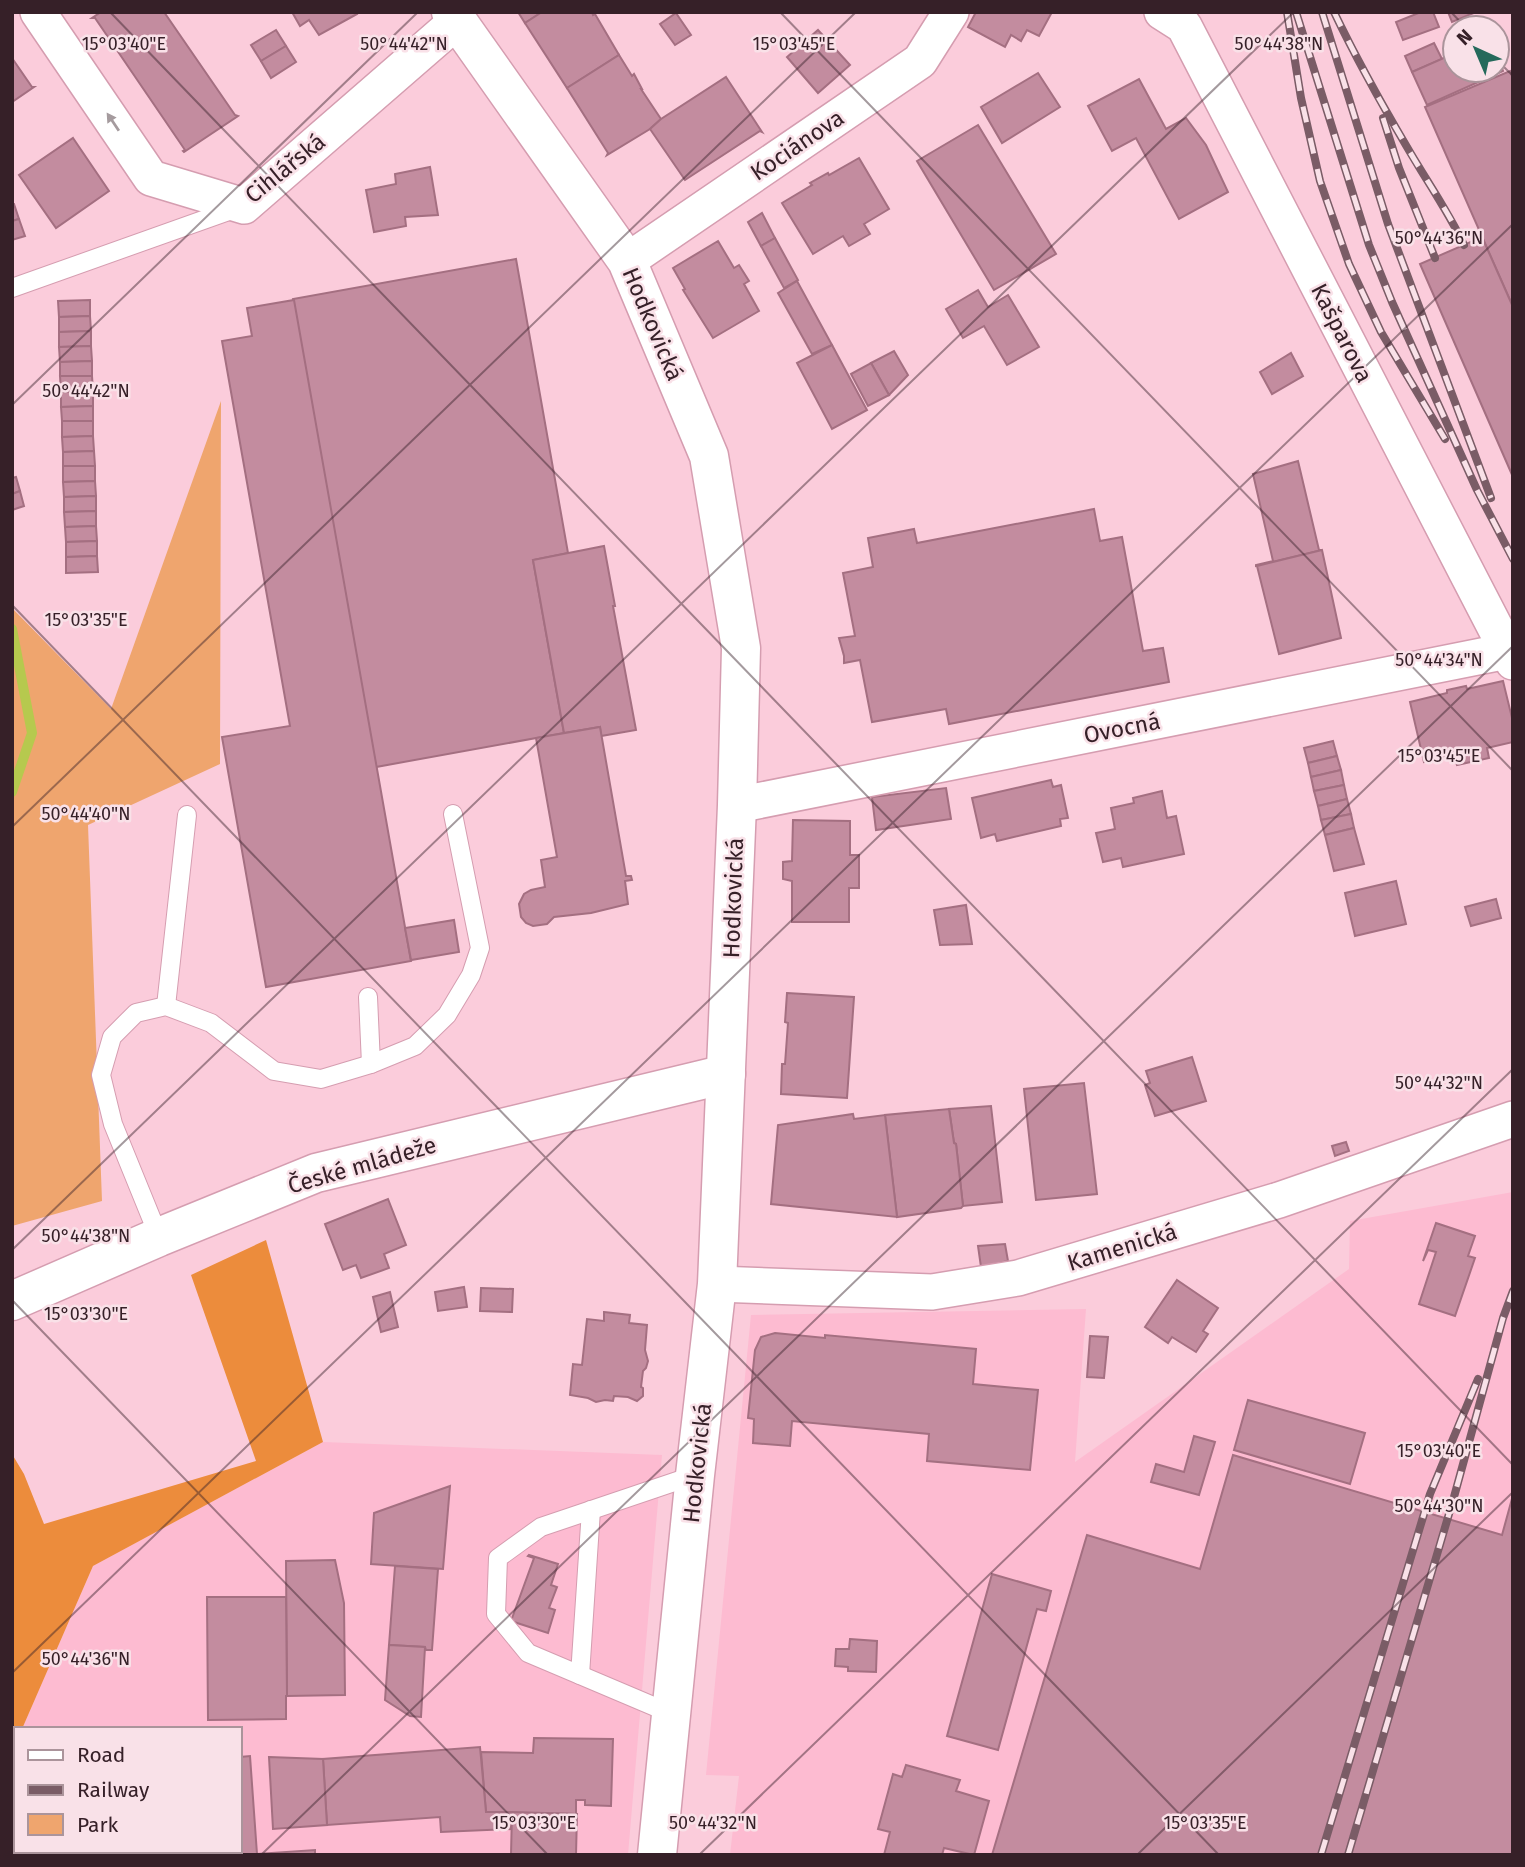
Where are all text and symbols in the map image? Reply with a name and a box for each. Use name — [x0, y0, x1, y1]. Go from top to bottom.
north arrow — [1441, 14, 1511, 84]
text: N — [1452, 24, 1477, 50]
text: 15°03'40"E — [82, 33, 166, 55]
text: 50°44'42"N — [360, 33, 448, 55]
text: 15°03'45"E — [753, 33, 835, 55]
text: 50°44'38"N — [1235, 33, 1323, 55]
street label: Kociánova — [745, 103, 849, 187]
one-way arrow — [106, 112, 119, 132]
street label: Cihlářská — [239, 127, 331, 209]
text: 50°44'36"N — [1395, 227, 1483, 249]
street label: Hodkovická — [617, 263, 689, 385]
street label: Kašparova — [1305, 279, 1379, 387]
text: 50°44'42"N — [42, 380, 130, 402]
text: 15°03'35"E — [44, 609, 128, 631]
text: 50°44'34"N — [1395, 649, 1483, 671]
street label: Ovocná — [1081, 707, 1163, 749]
text: 15°03'45"E — [1398, 745, 1480, 767]
text: 50°44'40"N — [42, 803, 130, 825]
street label: Hodkovická — [717, 837, 749, 959]
text: 50°44'32"N — [1395, 1072, 1483, 1094]
street label: České mládeže — [284, 1129, 440, 1200]
street label: Kamenická — [1064, 1217, 1180, 1277]
text: 50°44'38"N — [42, 1225, 130, 1247]
text: 15°03'30"E — [44, 1303, 128, 1325]
street label: Hodkovická — [677, 1402, 717, 1524]
text: 15°03'40"E — [1397, 1440, 1481, 1462]
text: 50°44'30"N — [1395, 1495, 1484, 1517]
text: 50°44'36"N — [42, 1648, 130, 1670]
legend — [14, 1727, 242, 1853]
text: Road — [77, 1742, 125, 1768]
text: Railway — [77, 1777, 150, 1803]
text: Park — [77, 1812, 119, 1838]
text: 15°03'30"E — [492, 1812, 576, 1834]
text: 50°44'32"N — [669, 1812, 757, 1834]
text: 15°03'35"E — [1163, 1812, 1247, 1834]

